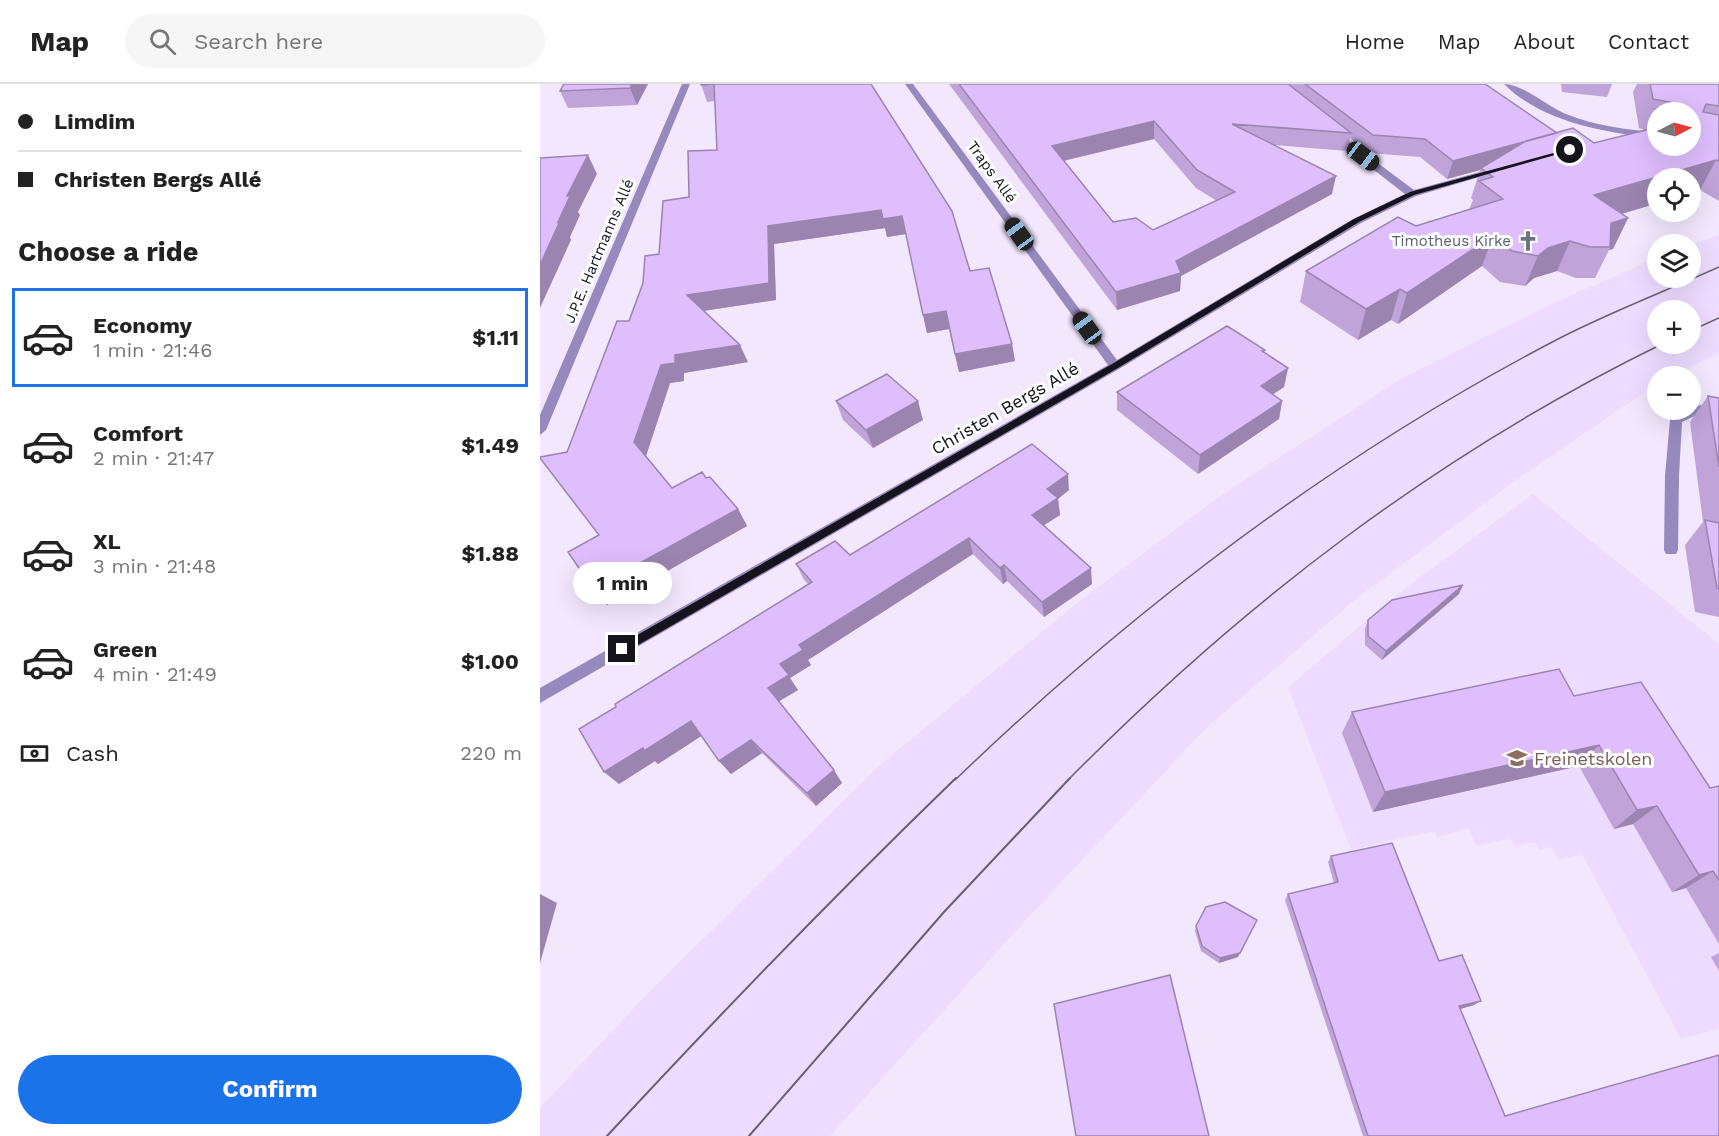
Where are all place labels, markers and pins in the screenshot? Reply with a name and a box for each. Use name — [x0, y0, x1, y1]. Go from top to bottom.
church icon: Timotheus Kirke — [1516, 229, 1540, 253]
place label: Timotheus Kirke — [1392, 232, 1511, 250]
school or university icon: Freinetskolen — [1505, 746, 1529, 770]
place label: Freinetskolen — [1534, 748, 1652, 769]

